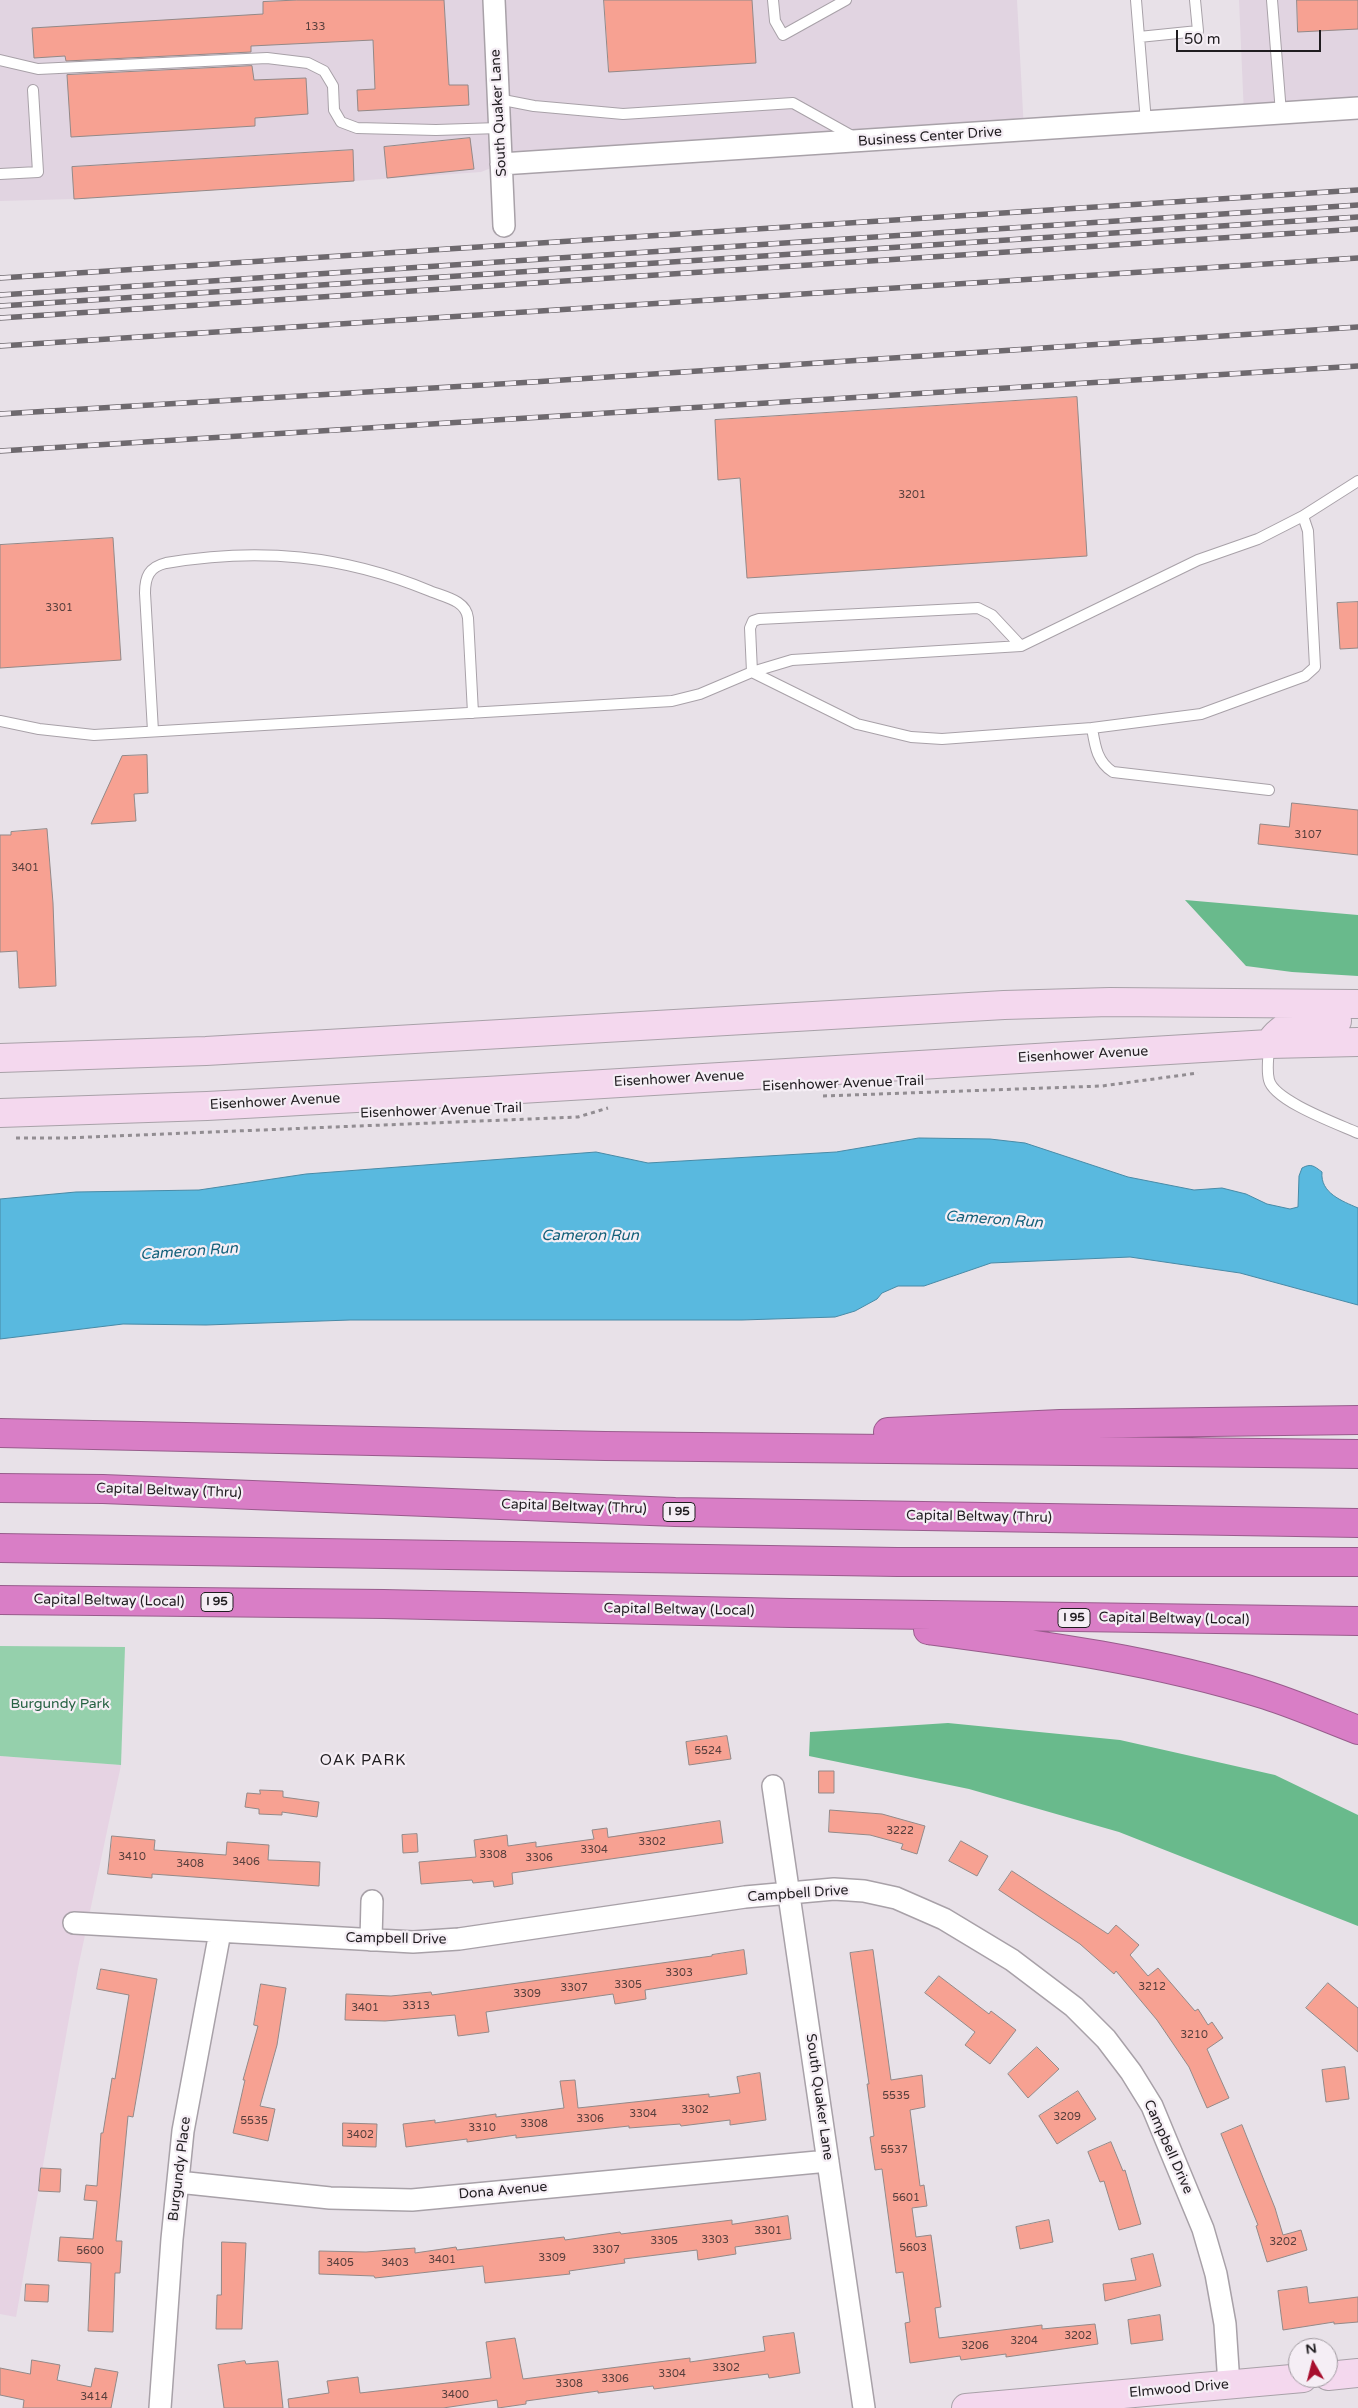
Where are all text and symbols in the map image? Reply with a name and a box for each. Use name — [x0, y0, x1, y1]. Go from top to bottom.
house number: 133 — [305, 20, 325, 34]
scale bar — [1178, 20, 1323, 52]
text: 50 m — [1184, 30, 1221, 48]
street label: South Quaker Lane — [487, 49, 511, 177]
street label: Business Center Drive — [857, 124, 1003, 150]
house number: 3201 — [898, 488, 926, 502]
house number: 3301 — [45, 601, 73, 615]
house number: 3107 — [1294, 828, 1322, 842]
house number: 3401 — [11, 861, 39, 875]
street label: Eisenhower Avenue — [1017, 1043, 1149, 1067]
street label: Eisenhower Avenue — [613, 1067, 745, 1091]
street label: Eisenhower Avenue Trail — [762, 1073, 924, 1095]
street label: Eisenhower Avenue — [209, 1090, 341, 1114]
street label: Eisenhower Avenue Trail — [360, 1100, 522, 1122]
water label: Cameron Run — [945, 1208, 1043, 1232]
water label: Cameron Run — [541, 1227, 639, 1245]
water label: Cameron Run — [140, 1240, 238, 1264]
street label: Capital Beltway (Thru) — [96, 1480, 242, 1502]
street label: Capital Beltway (Thru) — [501, 1496, 647, 1518]
road number: I 95 — [663, 1502, 695, 1521]
street label: Capital Beltway (Thru) — [906, 1507, 1052, 1527]
street label: Capital Beltway (Local) — [33, 1591, 185, 1611]
road number: I 95 — [201, 1592, 233, 1611]
street label: Capital Beltway (Local) — [603, 1600, 755, 1620]
road number: I 95 — [1058, 1609, 1090, 1628]
street label: Capital Beltway (Local) — [1098, 1609, 1250, 1629]
park label: Burgundy Park — [10, 1696, 110, 1712]
house number: 5524 — [694, 1744, 722, 1758]
district label: OAK PARK — [319, 1752, 407, 1770]
house number: 3222 — [886, 1824, 914, 1838]
house number: 3302 — [638, 1835, 666, 1849]
house number: 3304 — [580, 1843, 608, 1857]
house number: 3308 — [479, 1848, 507, 1862]
house number: 3410 — [118, 1850, 146, 1864]
house number: 3306 — [525, 1851, 553, 1865]
house number: 3406 — [232, 1855, 260, 1869]
house number: 3408 — [176, 1857, 204, 1871]
street label: Campbell Drive — [747, 1882, 849, 1906]
street label: Campbell Drive — [345, 1930, 447, 1948]
house number: 3303 — [665, 1966, 693, 1980]
house number: 3305 — [614, 1978, 642, 1992]
house number: 3212 — [1138, 1980, 1166, 1994]
house number: 3307 — [560, 1981, 588, 1995]
house number: 3309 — [513, 1987, 541, 2001]
house number: 3313 — [402, 1999, 430, 2013]
house number: 3401 — [351, 2001, 379, 2015]
house number: 3210 — [1180, 2028, 1208, 2042]
street label: South Quaker Lane — [802, 2033, 836, 2161]
house number: 5535 — [882, 2089, 910, 2103]
street label: Campbell Drive — [1140, 2097, 1196, 2197]
house number: 3302 — [681, 2103, 709, 2117]
house number: 3304 — [629, 2107, 657, 2121]
house number: 3209 — [1053, 2110, 1081, 2124]
house number: 3306 — [576, 2112, 604, 2126]
house number: 5535 — [240, 2114, 268, 2128]
street label: Burgundy Place — [165, 2116, 195, 2222]
house number: 3308 — [520, 2117, 548, 2131]
house number: 3310 — [468, 2121, 496, 2135]
house number: 3402 — [346, 2128, 374, 2142]
house number: 5537 — [880, 2143, 908, 2157]
street label: Dona Avenue — [458, 2179, 548, 2203]
house number: 5601 — [892, 2191, 920, 2205]
house number: 3301 — [754, 2224, 782, 2238]
house number: 3303 — [701, 2233, 729, 2247]
house number: 3305 — [650, 2234, 678, 2248]
house number: 3202 — [1269, 2235, 1297, 2249]
house number: 5603 — [899, 2241, 927, 2255]
house number: 3307 — [592, 2243, 620, 2257]
house number: 5600 — [76, 2244, 104, 2258]
house number: 3309 — [538, 2251, 566, 2265]
house number: 3401 — [428, 2253, 456, 2267]
house number: 3405 — [326, 2256, 354, 2270]
house number: 3403 — [381, 2256, 409, 2270]
house number: 3202 — [1064, 2329, 1092, 2343]
house number: 3204 — [1010, 2334, 1038, 2348]
north arrow — [1288, 2338, 1338, 2388]
house number: 3206 — [961, 2339, 989, 2353]
text: N — [1304, 2339, 1318, 2358]
house number: 3302 — [712, 2361, 740, 2375]
house number: 3304 — [658, 2367, 686, 2381]
house number: 3306 — [601, 2372, 629, 2386]
street label: Elmwood Drive — [1128, 2376, 1230, 2402]
house number: 3308 — [555, 2377, 583, 2391]
house number: 3400 — [441, 2388, 469, 2402]
house number: 3414 — [80, 2390, 108, 2404]

